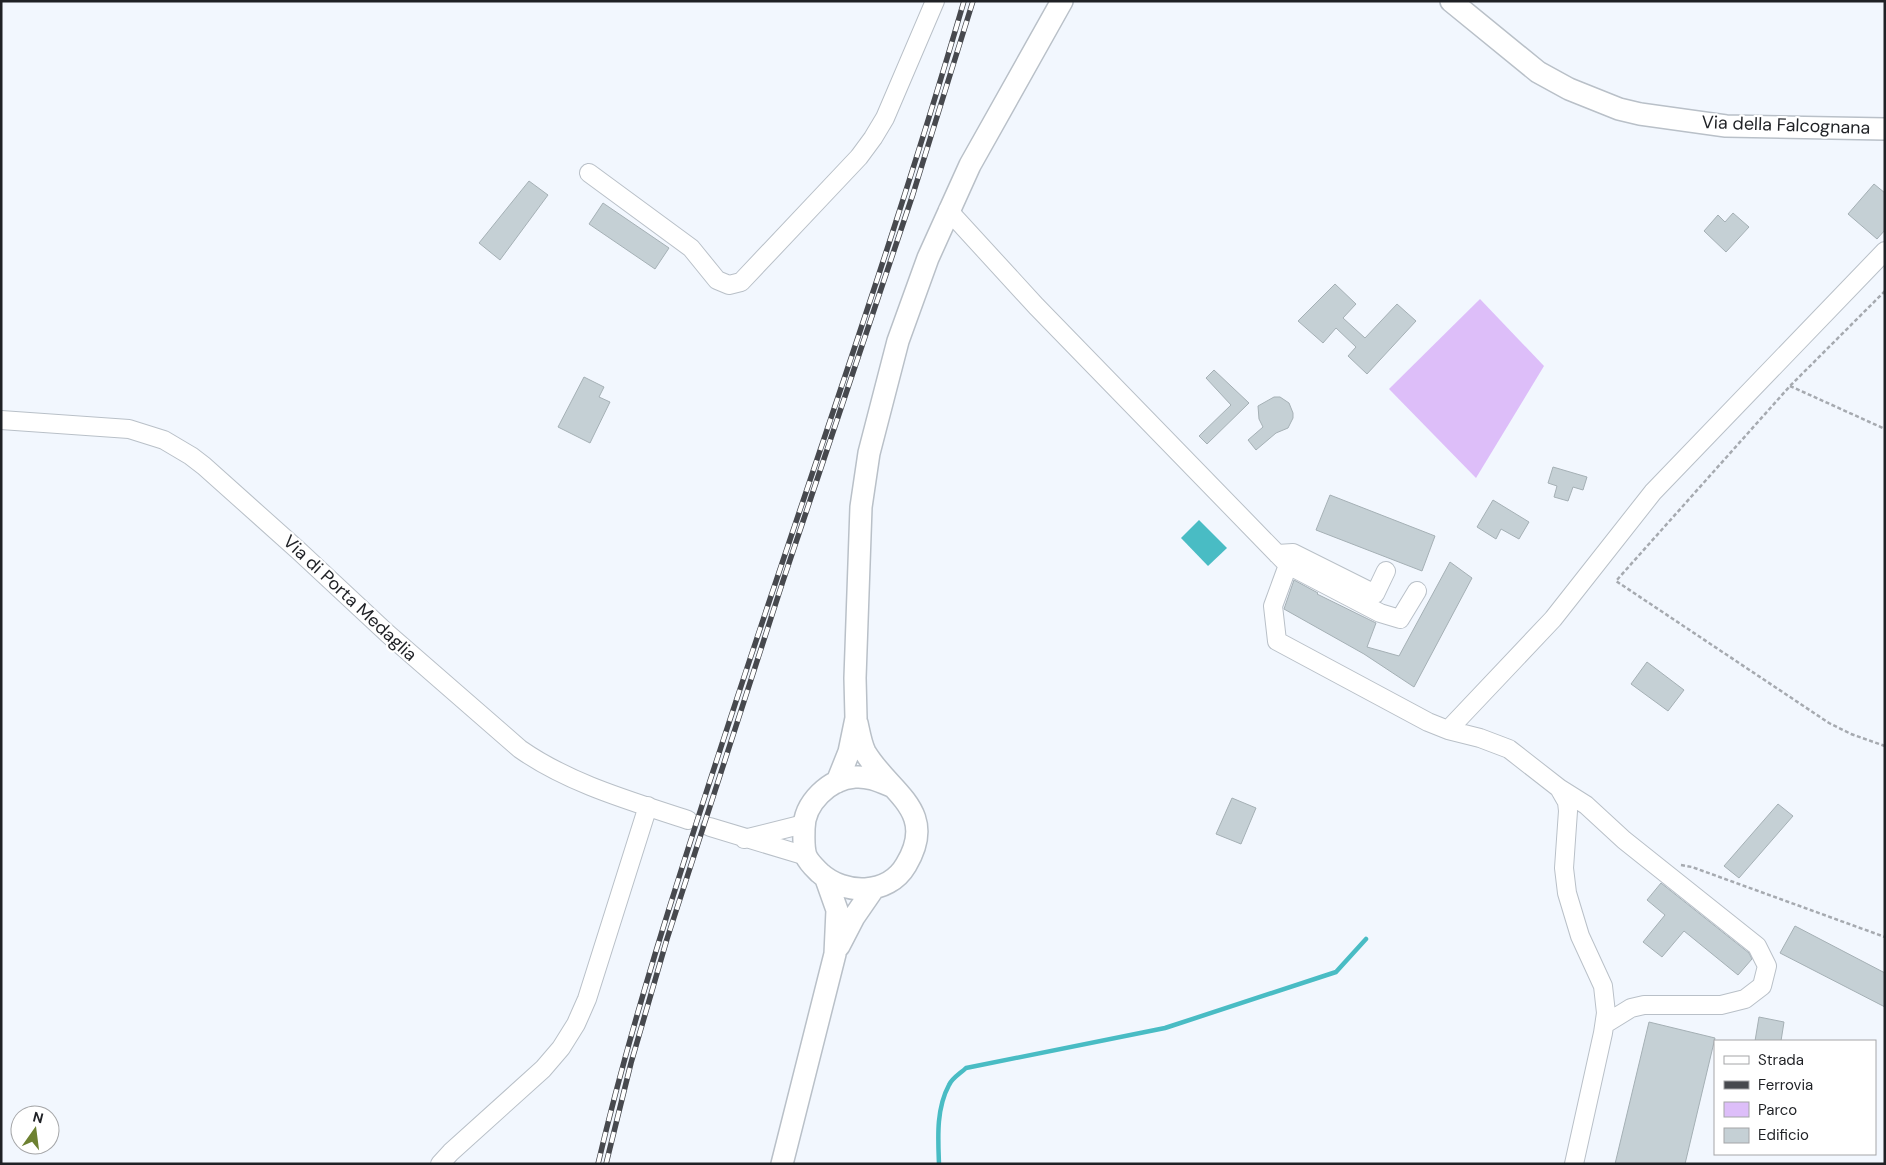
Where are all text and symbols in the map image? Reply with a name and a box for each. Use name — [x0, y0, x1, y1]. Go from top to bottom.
street label: Via della Falcognana — [1701, 110, 1871, 140]
street label: Via di Porta Medaglia — [278, 530, 422, 666]
legend — [1714, 1040, 1876, 1155]
text: Strada — [1758, 1050, 1804, 1070]
text: Ferrovia — [1758, 1075, 1813, 1095]
text: Parco — [1758, 1100, 1797, 1120]
north arrow — [10, 1105, 60, 1155]
text: N — [31, 1107, 45, 1127]
text: Edificio — [1758, 1125, 1809, 1145]

